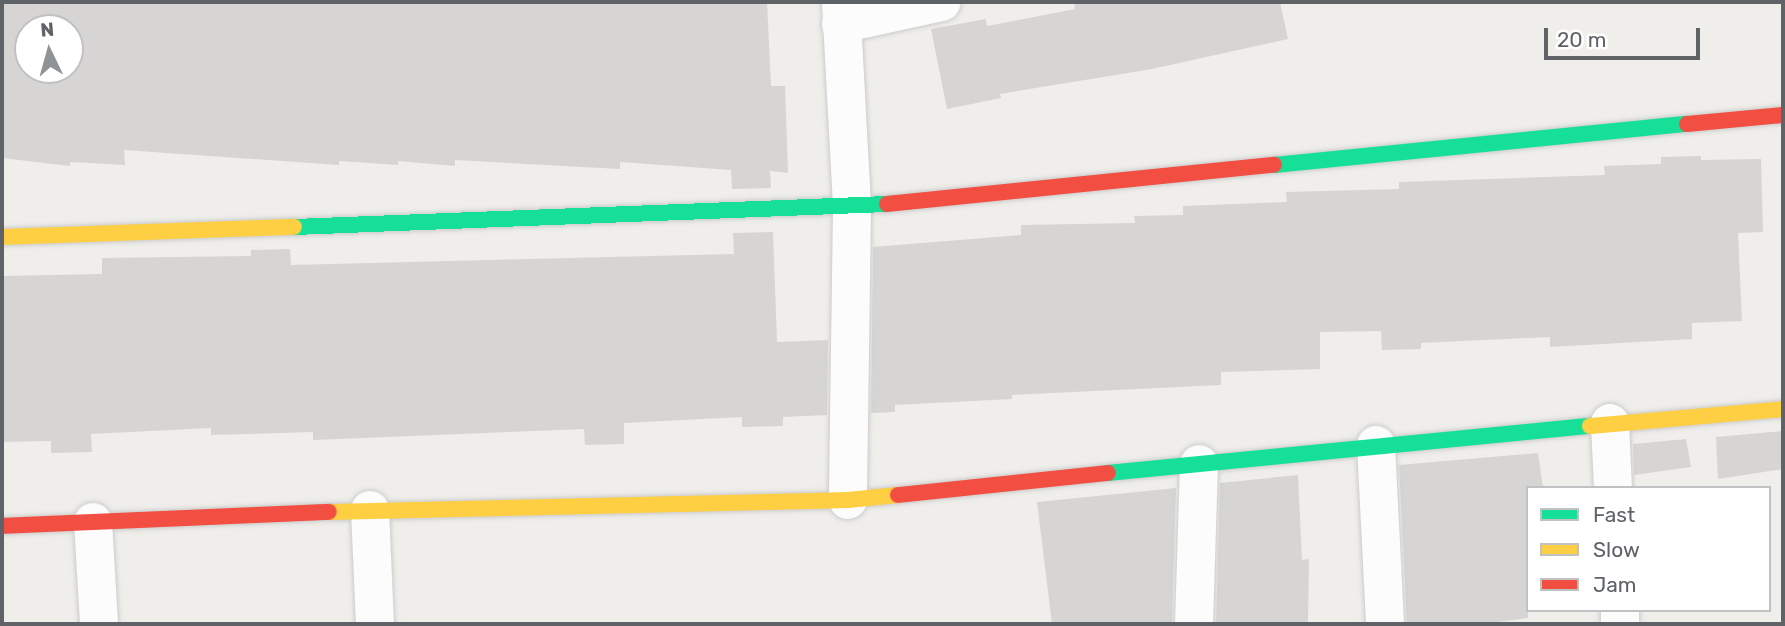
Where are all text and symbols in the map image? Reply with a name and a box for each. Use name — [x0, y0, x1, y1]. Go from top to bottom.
north arrow — [14, 14, 84, 84]
scale bar — [1547, 14, 1703, 58]
text: N — [39, 18, 55, 42]
text: 20 m — [1557, 27, 1606, 52]
legend — [1526, 486, 1771, 612]
text: Fast — [1593, 502, 1635, 527]
text: Slow — [1593, 537, 1640, 562]
text: Jam — [1593, 572, 1637, 597]

